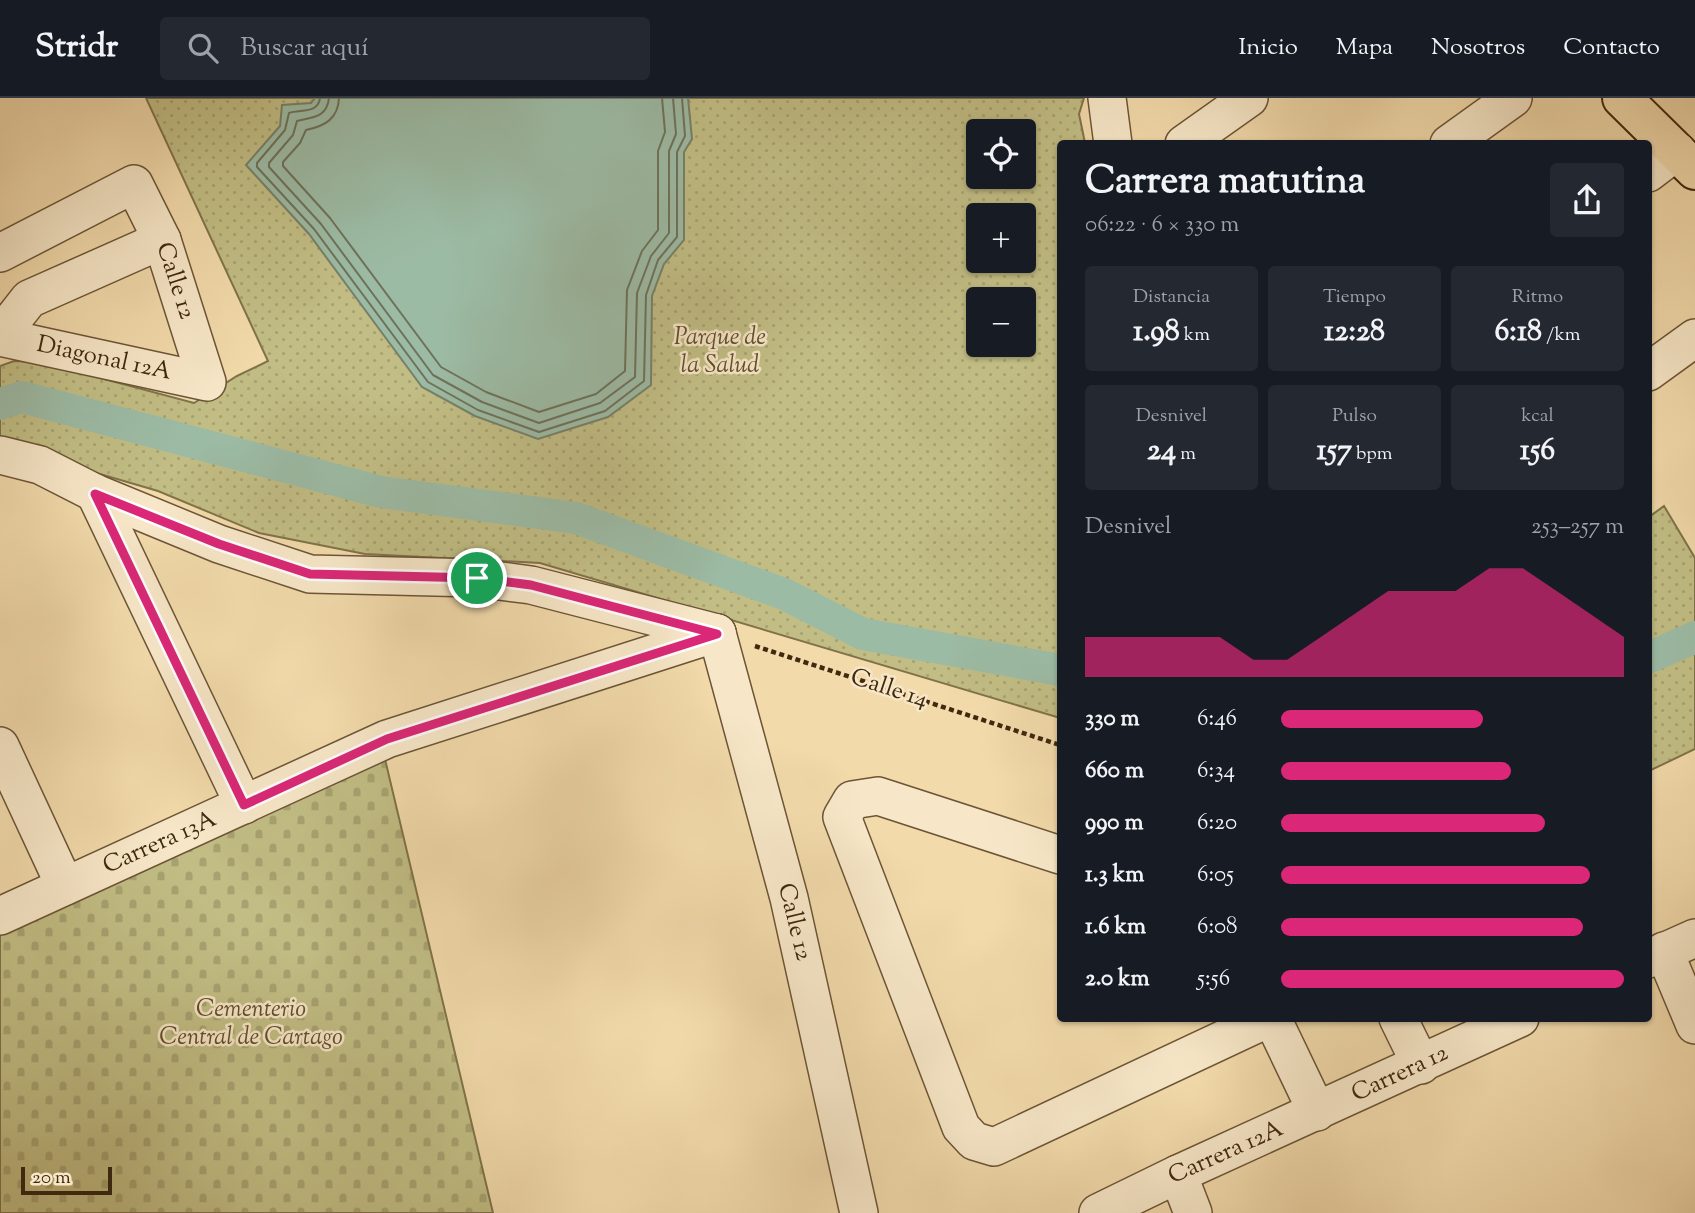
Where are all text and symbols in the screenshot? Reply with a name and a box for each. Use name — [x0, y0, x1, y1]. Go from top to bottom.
search box — [160, 17, 650, 80]
text: Stridr — [35, 24, 118, 72]
icon: search — [184, 29, 222, 67]
text: Buscar aquí — [240, 30, 369, 67]
text: Inicio — [1238, 31, 1298, 65]
text: Mapa — [1336, 31, 1393, 65]
text: Nosotros — [1431, 31, 1525, 65]
text: Contacto — [1563, 31, 1660, 65]
map controls — [966, 119, 1036, 357]
button: locate — [966, 119, 1036, 189]
text: Carrera matutina — [1085, 156, 1365, 210]
button: share — [1550, 163, 1624, 237]
button: + — [966, 203, 1036, 273]
text: 06:22 · 6 × 330 m — [1085, 209, 1239, 242]
street label: Calle 12 — [147, 238, 203, 324]
text: Distancia — [1133, 284, 1210, 311]
text: Tiempo — [1323, 284, 1386, 311]
text: Ritmo — [1512, 284, 1563, 311]
button: − — [966, 287, 1036, 357]
text: 1.98 — [1133, 311, 1180, 354]
text: 12:28 — [1324, 311, 1385, 354]
text: 6:18 — [1494, 311, 1542, 354]
park label: Parque de la Salud — [674, 321, 766, 383]
text: km — [1180, 322, 1210, 349]
text: /km — [1542, 322, 1581, 349]
street label: Diagonal 12A — [33, 328, 175, 390]
text: Desnivel — [1136, 403, 1207, 430]
text: Pulso — [1332, 403, 1377, 430]
text: kcal — [1521, 403, 1554, 430]
text: 24 — [1147, 430, 1176, 473]
text: 157 — [1316, 430, 1352, 473]
text: 156 — [1520, 430, 1555, 473]
text: m — [1176, 441, 1196, 468]
text: bpm — [1352, 441, 1393, 468]
text: Desnivel — [1085, 511, 1171, 544]
text: 253–257 m — [1531, 511, 1624, 544]
pin — [447, 548, 507, 608]
icon: arrive — [458, 559, 496, 597]
street label: Calle 14 — [846, 661, 932, 717]
text: 330 m — [1085, 703, 1139, 736]
text: 6:46 — [1197, 703, 1237, 736]
text: 660 m — [1085, 755, 1144, 788]
text: 6:34 — [1197, 755, 1235, 788]
street label: Carrera 13A — [98, 803, 223, 883]
text: 990 m — [1085, 807, 1143, 840]
text: 6:20 — [1197, 807, 1237, 840]
text: 1.3 km — [1085, 859, 1144, 892]
text: 6:05 — [1197, 859, 1234, 892]
street label: Calle 12 — [768, 880, 820, 964]
text: 1.6 km — [1085, 911, 1146, 944]
text: 6:08 — [1197, 911, 1238, 944]
text: 2.0 km — [1085, 963, 1150, 996]
text: 5:56 — [1197, 963, 1230, 996]
park label: Cementerio Central de Cartago — [159, 993, 343, 1055]
street label: Carrera 12 — [1346, 1037, 1454, 1111]
street label: Carrera 12A — [1163, 1112, 1290, 1194]
scale bar — [21, 1164, 112, 1196]
text: 20 m — [32, 1165, 71, 1192]

